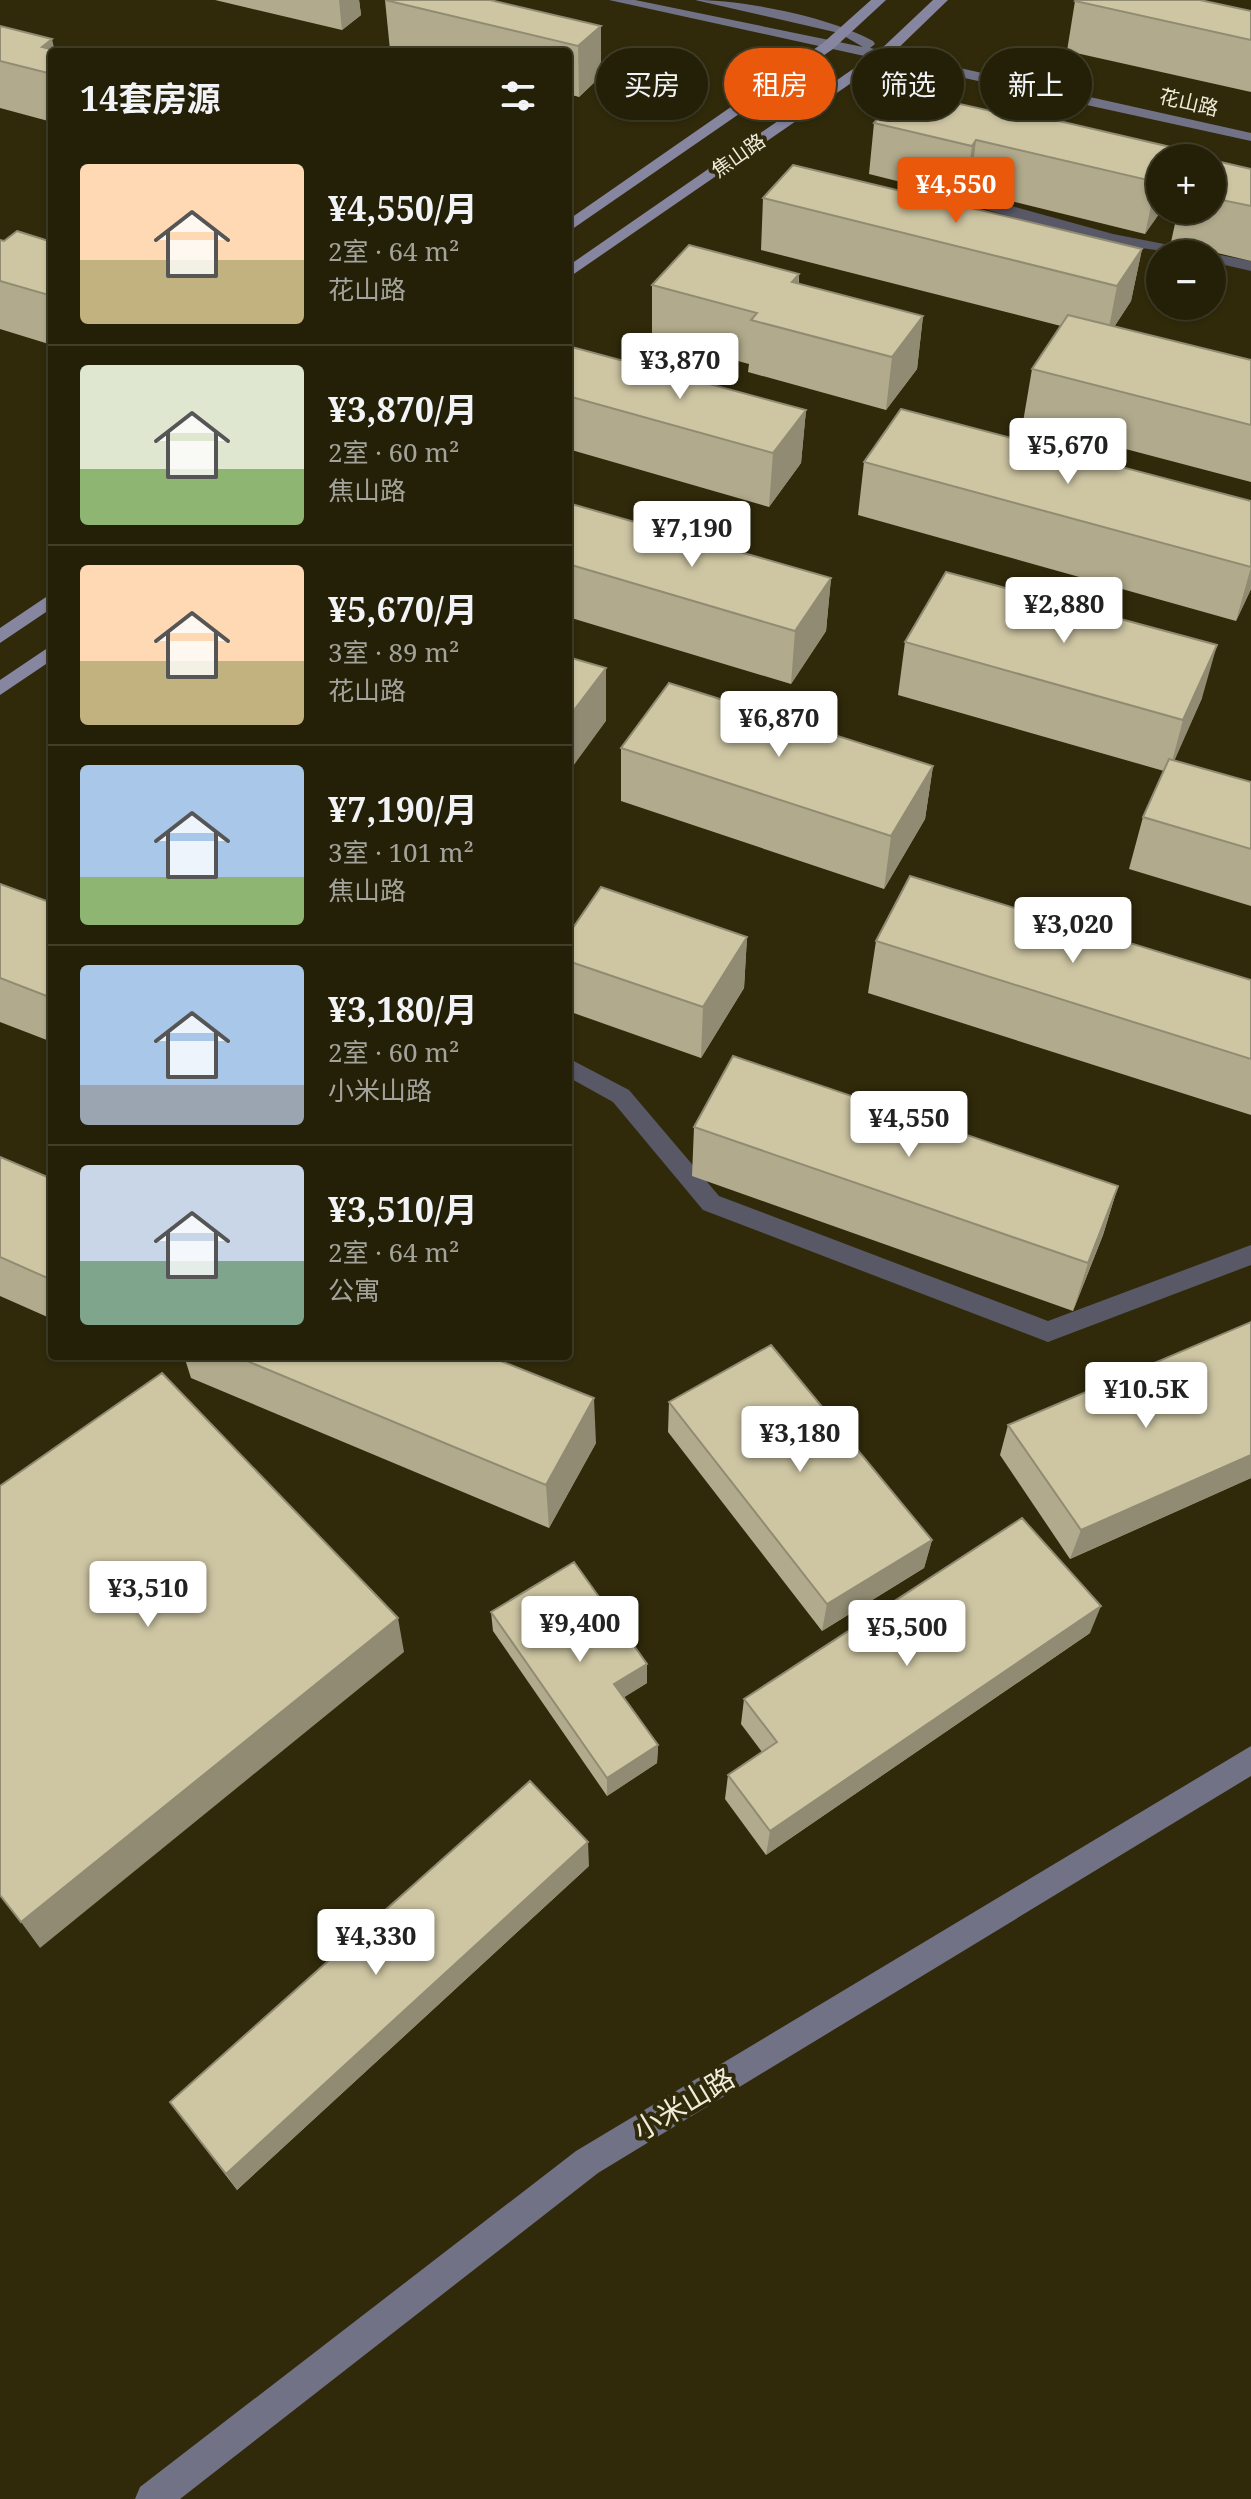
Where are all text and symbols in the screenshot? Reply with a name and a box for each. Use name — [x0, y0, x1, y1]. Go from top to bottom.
chip: 买房 — [596, 48, 708, 120]
chip: 租房 — [724, 48, 836, 120]
chip: 筛选 — [852, 48, 964, 120]
chip: 新上 — [980, 48, 1092, 120]
icon: filters — [496, 74, 540, 118]
text: 14套房源 — [80, 75, 220, 121]
street label: 花山路 — [1157, 82, 1221, 122]
street label: 焦山路 — [706, 127, 770, 183]
map controls — [1146, 144, 1226, 320]
button: + — [1146, 144, 1226, 224]
pin: ¥4,550 — [891, 157, 1021, 225]
text: ¥4,550 — [915, 165, 997, 201]
text: ¥4,550/月 — [328, 185, 478, 231]
icon: home — [144, 196, 240, 292]
text: 2室 · 64 m² — [328, 233, 459, 269]
button: − — [1146, 240, 1226, 320]
text: 花山路 — [328, 271, 406, 307]
pin: ¥3,870 — [615, 333, 745, 401]
text: ¥3,870 — [639, 341, 721, 377]
text: ¥3,870/月 — [328, 386, 478, 432]
icon: home — [144, 397, 240, 493]
pin: ¥5,670 — [1003, 418, 1133, 486]
text: ¥5,670 — [1027, 426, 1109, 462]
text: 2室 · 60 m² — [328, 434, 459, 470]
text: 焦山路 — [328, 472, 406, 508]
pin: ¥7,190 — [627, 501, 757, 569]
text: ¥7,190 — [651, 509, 733, 545]
pin: ¥2,880 — [999, 577, 1129, 645]
text: ¥2,880 — [1023, 585, 1105, 621]
text: ¥5,670/月 — [328, 586, 478, 632]
icon: home — [144, 597, 240, 693]
text: 3室 · 89 m² — [328, 634, 459, 670]
text: 花山路 — [328, 672, 406, 708]
pin: ¥6,870 — [714, 691, 844, 759]
text: ¥6,870 — [738, 699, 820, 735]
text: ¥7,190/月 — [328, 786, 478, 832]
icon: home — [144, 797, 240, 893]
text: 3室 · 101 m² — [328, 834, 474, 870]
text: 焦山路 — [328, 872, 406, 908]
pin: ¥3,020 — [1008, 897, 1138, 965]
text: ¥3,020 — [1032, 905, 1114, 941]
text: ¥3,180/月 — [328, 986, 478, 1032]
icon: home — [144, 997, 240, 1093]
text: 2室 · 60 m² — [328, 1034, 459, 1070]
text: 小米山路 — [328, 1072, 432, 1108]
pin: ¥4,550 — [844, 1091, 974, 1159]
text: ¥4,550 — [868, 1099, 950, 1135]
text: ¥3,510/月 — [328, 1186, 478, 1232]
icon: home — [144, 1197, 240, 1293]
text: 2室 · 64 m² — [328, 1234, 459, 1270]
text: 公寓 — [328, 1272, 380, 1308]
pin: ¥10.5K — [1081, 1362, 1211, 1430]
text: ¥10.5K — [1103, 1370, 1189, 1406]
pin: ¥3,180 — [735, 1406, 865, 1474]
text: ¥3,180 — [759, 1414, 841, 1450]
pin: ¥3,510 — [83, 1561, 213, 1629]
text: ¥3,510 — [107, 1569, 189, 1605]
pin: ¥9,400 — [515, 1596, 645, 1664]
pin: ¥5,500 — [842, 1600, 972, 1668]
text: ¥9,400 — [539, 1604, 621, 1640]
text: ¥5,500 — [866, 1608, 948, 1644]
pin: ¥4,330 — [311, 1909, 441, 1977]
text: ¥4,330 — [335, 1917, 417, 1953]
street label: 小米山路 — [625, 2058, 741, 2148]

